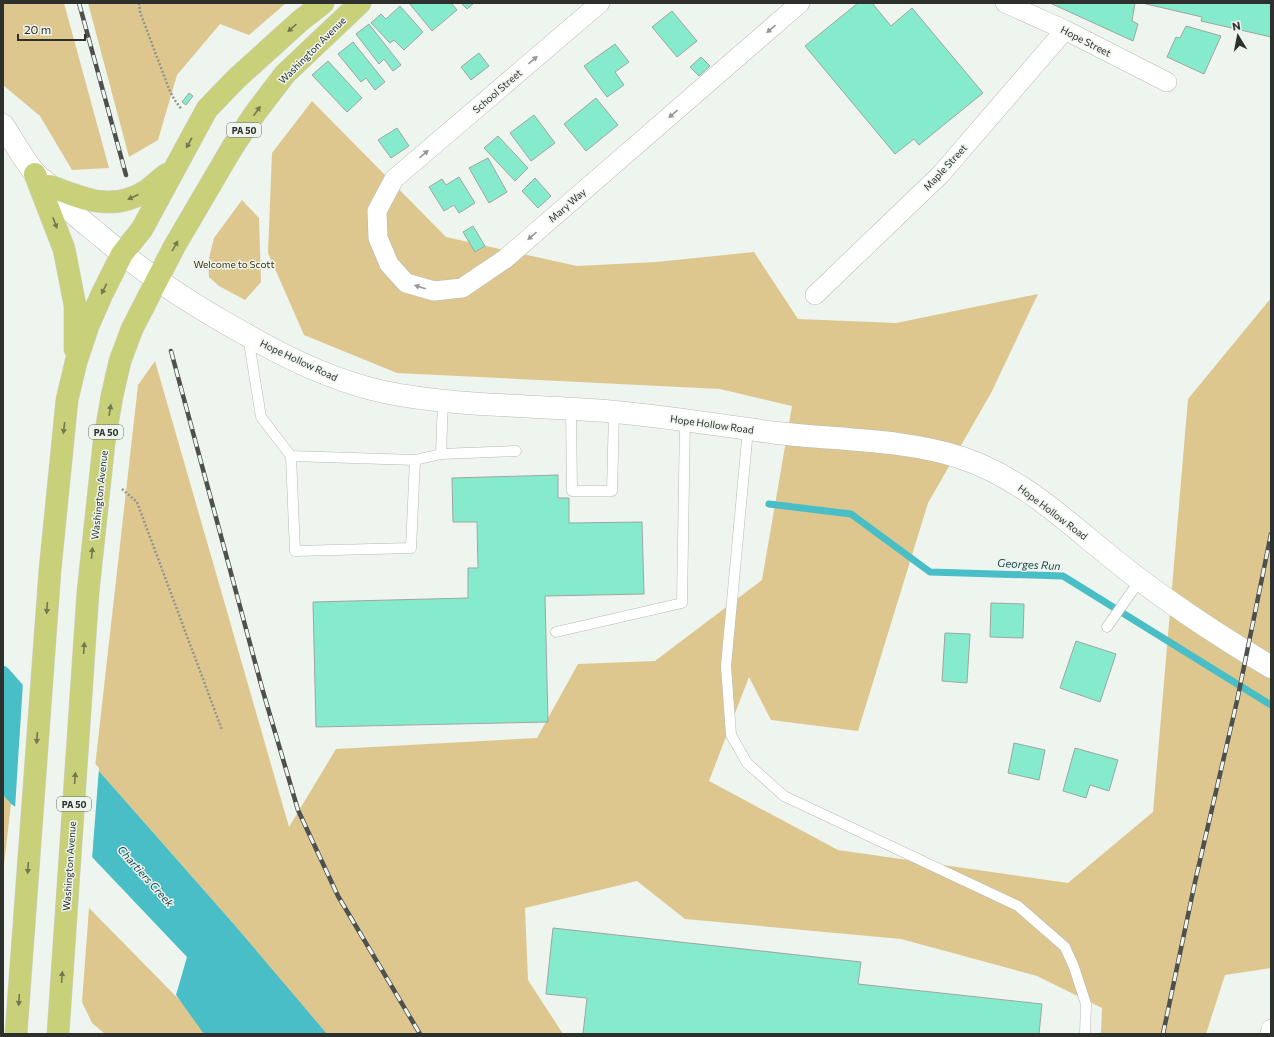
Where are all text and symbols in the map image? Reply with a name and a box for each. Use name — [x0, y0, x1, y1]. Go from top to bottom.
street label: Washington Avenue — [276, 14, 348, 86]
scale bar — [18, 16, 85, 42]
north arrow — [1218, 16, 1258, 56]
text: N — [1231, 19, 1241, 33]
text: 20 m — [24, 22, 51, 36]
one-way arrow — [287, 23, 298, 32]
street label: Hope Street — [1059, 23, 1113, 59]
one-way arrow — [765, 24, 776, 33]
one-way arrow — [528, 56, 538, 65]
street label: School Street — [470, 66, 524, 116]
one-way arrow — [253, 105, 261, 116]
one-way arrow — [668, 109, 677, 118]
road number: PA 50 — [227, 123, 261, 137]
one-way arrow — [185, 138, 192, 149]
street label: Maple Street — [921, 141, 969, 193]
one-way arrow — [418, 149, 429, 158]
street label: Mary Way — [546, 185, 588, 225]
one-way arrow — [128, 194, 139, 200]
one-way arrow — [52, 218, 58, 230]
one-way arrow — [528, 231, 537, 240]
one-way arrow — [172, 240, 179, 252]
park label: Welcome to Scott — [194, 258, 274, 270]
one-way arrow — [101, 283, 108, 295]
one-way arrow — [414, 284, 426, 290]
street label: Hope Hollow Road — [258, 337, 340, 383]
one-way arrow — [107, 404, 113, 416]
street label: Hope Hollow Road — [669, 412, 755, 436]
one-way arrow — [60, 422, 67, 434]
road number: PA 50 — [89, 425, 123, 439]
street label: Washington Avenue — [88, 450, 110, 540]
street label: Hope Hollow Road — [1016, 482, 1090, 542]
one-way arrow — [89, 547, 96, 559]
water label: Georges Run — [997, 556, 1061, 572]
one-way arrow — [43, 602, 50, 614]
one-way arrow — [81, 642, 88, 654]
one-way arrow — [34, 732, 41, 744]
one-way arrow — [72, 771, 79, 784]
road number: PA 50 — [57, 797, 91, 811]
street label: Washington Avenue — [60, 821, 78, 911]
water label: Chartiers Creek — [115, 843, 178, 910]
one-way arrow — [25, 862, 32, 874]
one-way arrow — [58, 971, 65, 983]
one-way arrow — [15, 994, 22, 1006]

